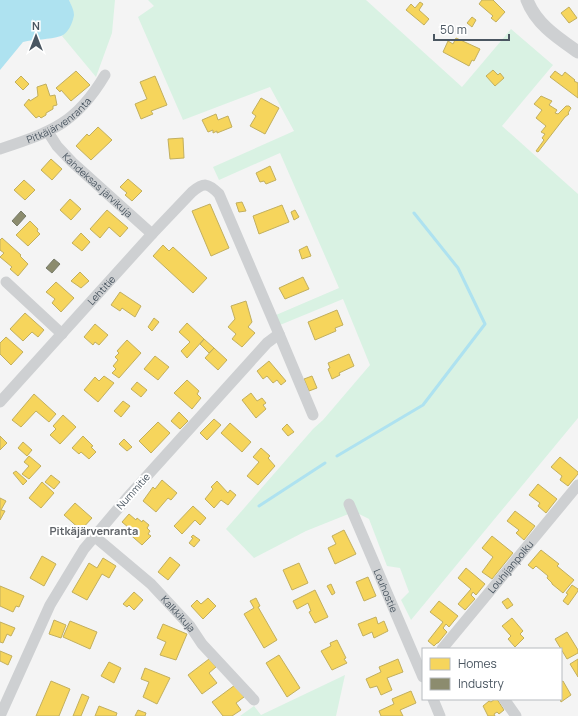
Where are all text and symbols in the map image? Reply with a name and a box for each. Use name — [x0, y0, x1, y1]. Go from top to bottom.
north arrow — [16, 16, 56, 56]
scale bar — [434, 16, 509, 42]
text: N — [32, 18, 40, 33]
text: 50 m — [440, 21, 467, 38]
street label: Pitkäjärvenranta — [24, 94, 94, 146]
street label: Kahdeksas järvikuja — [60, 149, 136, 220]
street label: Lehtitie — [84, 272, 119, 308]
street label: Nummitie — [113, 470, 153, 512]
district label: Pitkäjärvenranta — [50, 523, 138, 538]
street label: Louhijanpolku — [484, 537, 536, 596]
street label: Louhostie — [370, 566, 402, 615]
street label: Kalkkikuja — [158, 592, 199, 635]
legend — [422, 648, 562, 700]
text: Homes — [458, 655, 497, 672]
text: Industry — [458, 675, 504, 692]

